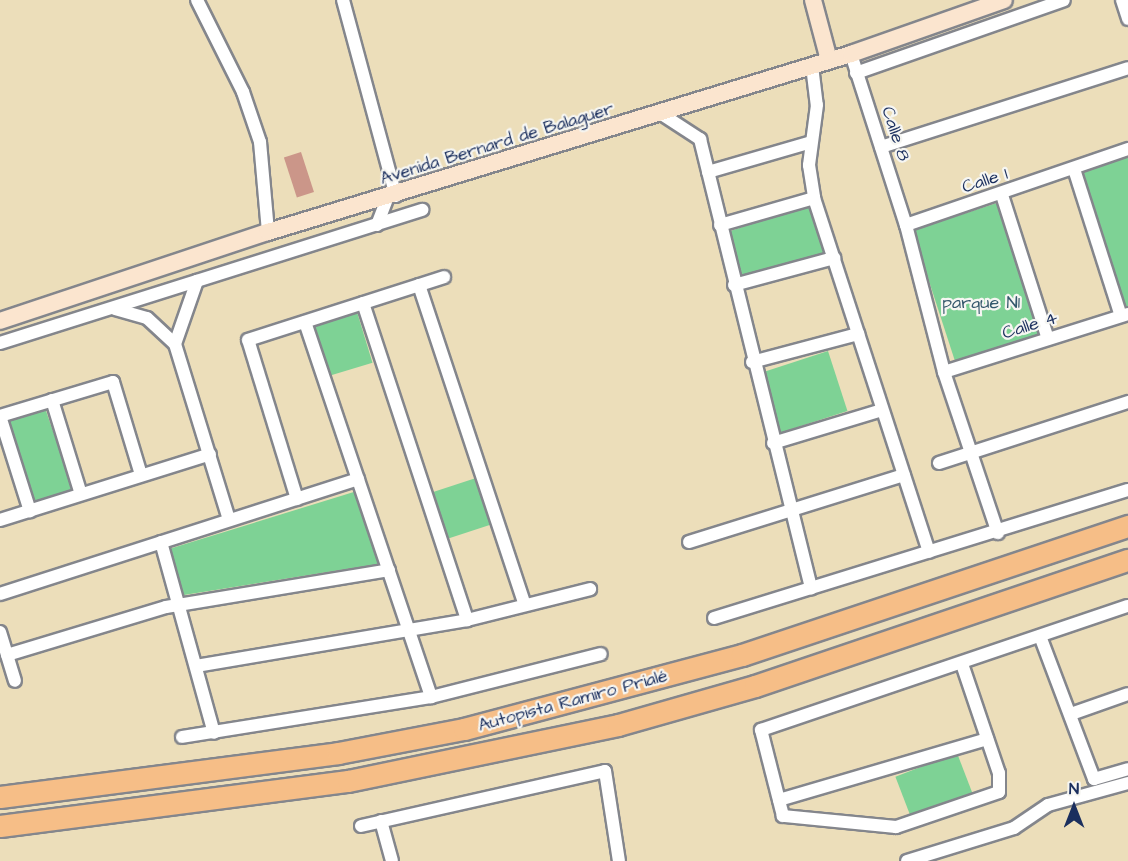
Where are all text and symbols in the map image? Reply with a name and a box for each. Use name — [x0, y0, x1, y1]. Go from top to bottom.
street label: Avenida Bernard de Balaguer — [378, 98, 616, 190]
street label: Calle 8 — [876, 104, 914, 164]
street label: Calle 1 — [959, 163, 1011, 199]
park label: parque N1 — [942, 292, 1020, 314]
street label: Calle 4 — [1000, 307, 1060, 345]
street label: Autopista Ramiro Prialé — [476, 665, 670, 737]
north arrow — [1044, 777, 1104, 837]
text: N — [1069, 778, 1079, 800]

